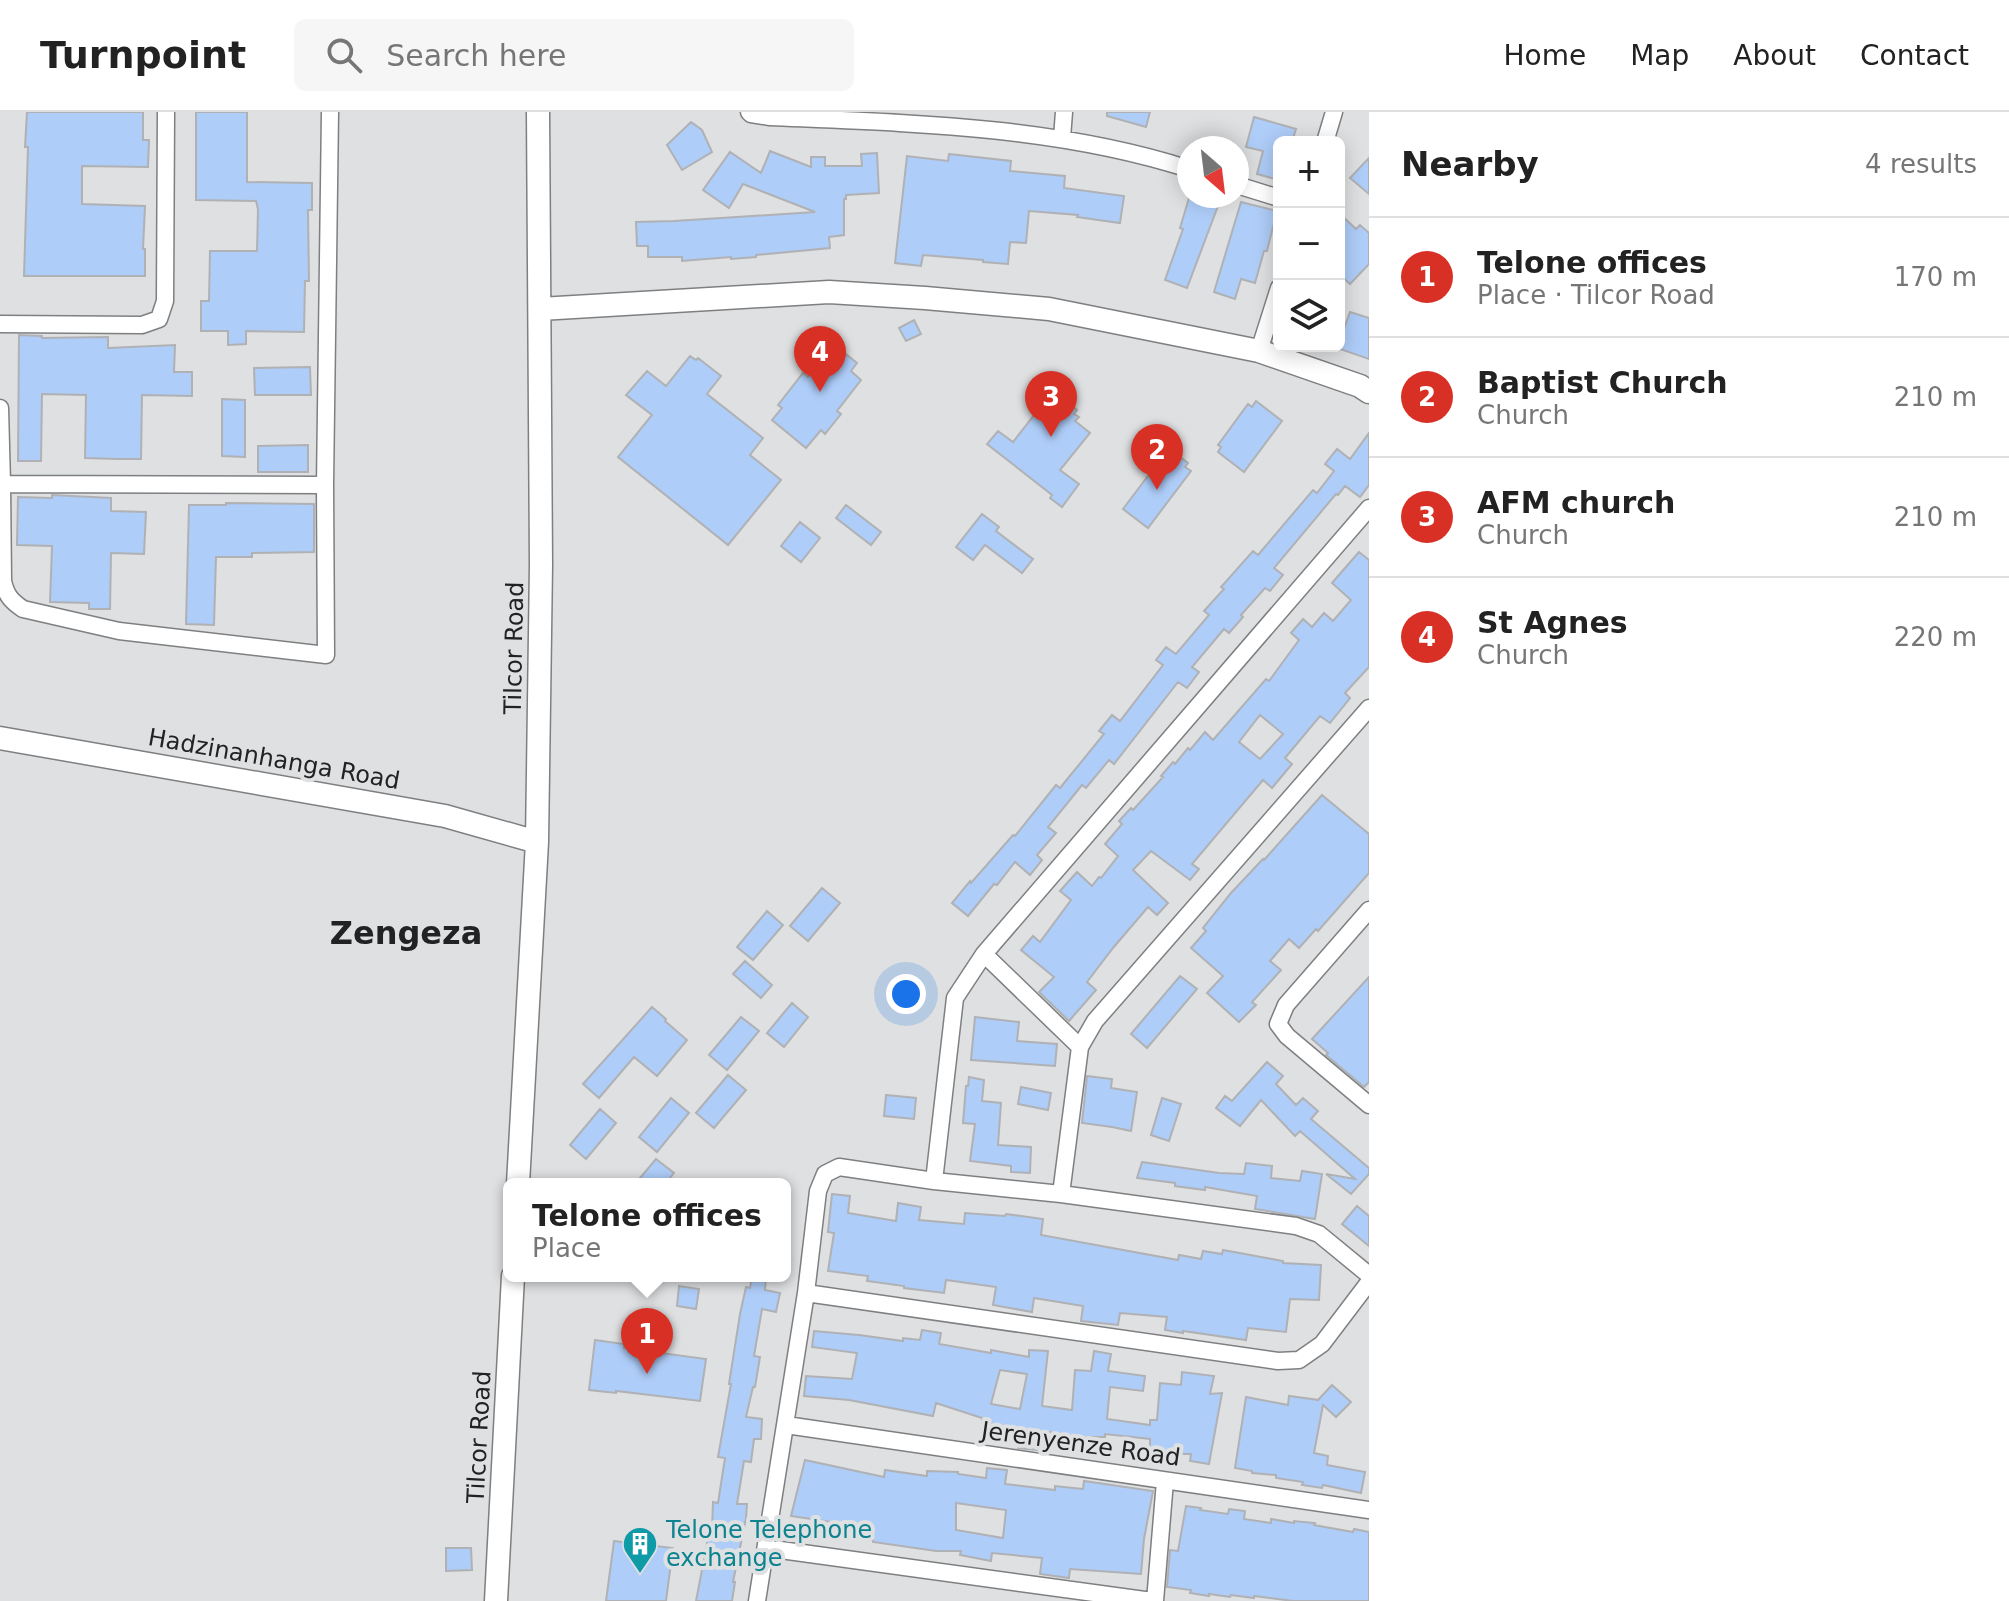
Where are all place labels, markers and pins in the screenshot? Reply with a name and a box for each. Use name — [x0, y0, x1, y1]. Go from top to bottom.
pin: 4 — [794, 326, 846, 392]
pin: 3 — [1025, 371, 1077, 437]
pin: 2 — [1131, 424, 1183, 490]
pin: 1 — [621, 1308, 673, 1374]
place label: Telone Telephone exchange — [665, 1516, 872, 1572]
building icon: Telone Telephone exchange — [621, 1525, 659, 1575]

